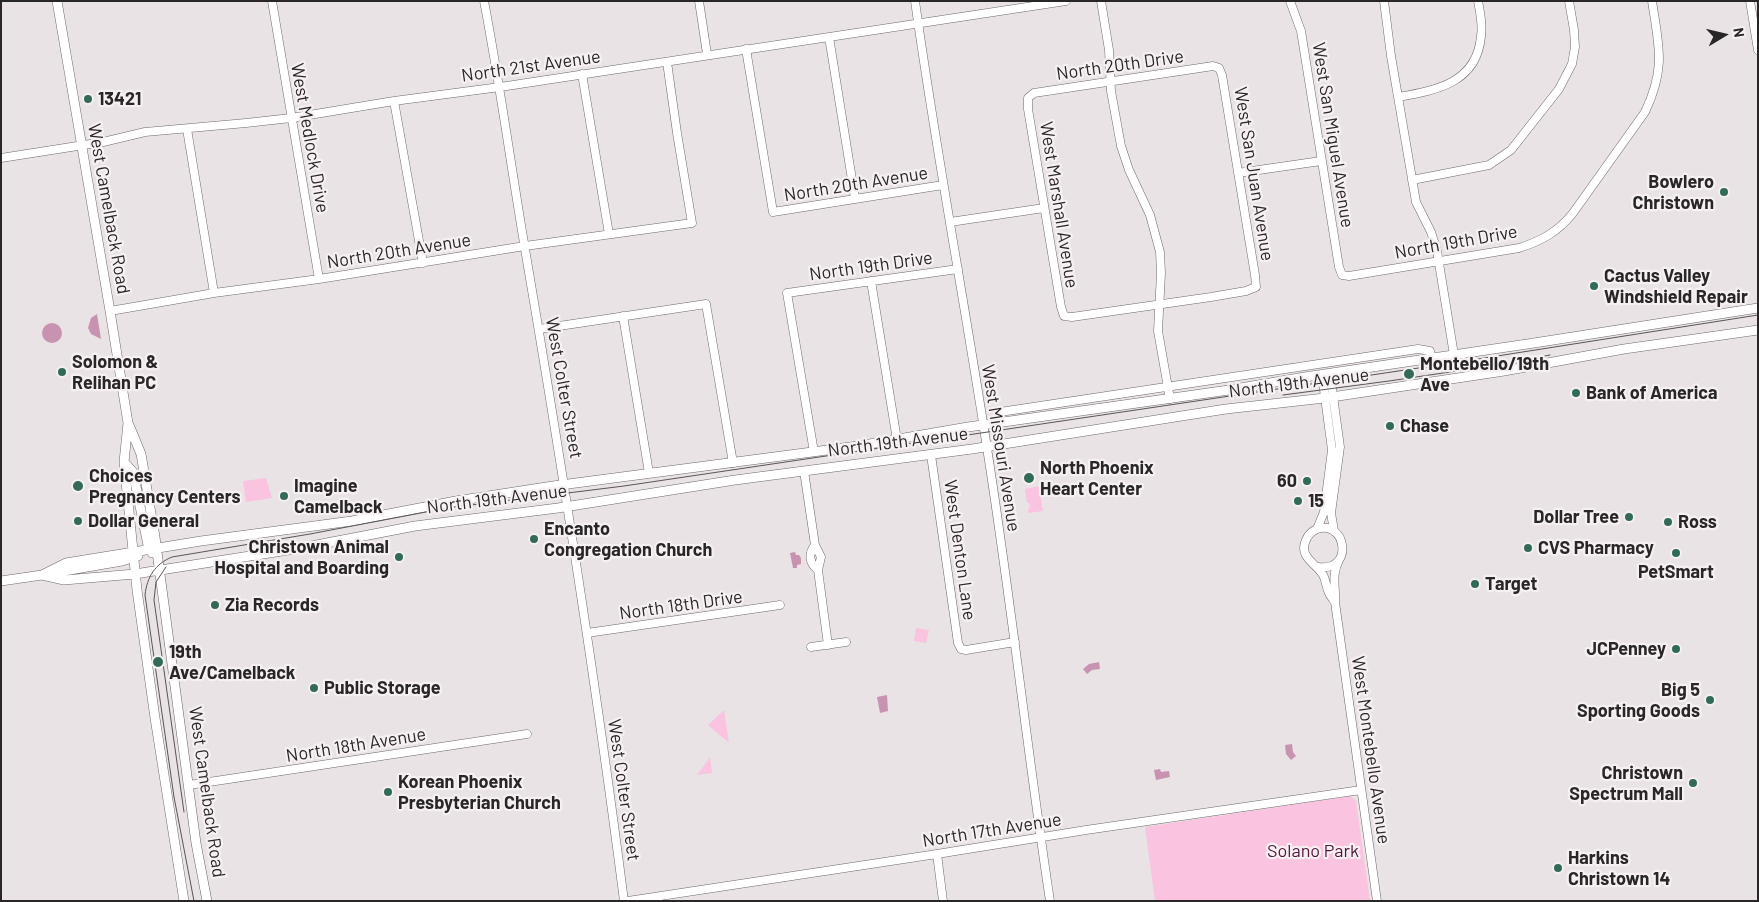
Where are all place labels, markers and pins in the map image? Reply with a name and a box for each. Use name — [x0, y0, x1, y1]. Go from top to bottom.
place label: 13421 — [98, 88, 141, 110]
marker: 13421 — [82, 93, 94, 105]
place label: Bowlero Christown — [1633, 171, 1714, 213]
marker: Bowlero Christown — [1718, 186, 1730, 198]
place label: Cactus Valley Windshield Repair — [1604, 265, 1748, 308]
marker: Cactus Valley Windshield Repair — [1588, 280, 1600, 292]
place label: Solomon & Relihan PC — [72, 351, 158, 394]
place label: Montebello/19th Ave — [1420, 353, 1549, 396]
marker: Solomon & Relihan PC — [56, 366, 68, 378]
marker: Montebello/19th Ave — [1402, 367, 1416, 381]
place label: Bank of America — [1586, 382, 1718, 404]
marker: Bank of America — [1570, 387, 1582, 399]
place label: Chase — [1400, 415, 1449, 437]
marker: Chase — [1384, 420, 1396, 432]
place label: North Phoenix Heart Center — [1040, 457, 1154, 499]
place label: Choices Pregnancy Centers — [89, 465, 240, 508]
place label: 60 — [1277, 470, 1297, 492]
marker: North Phoenix Heart Center — [1022, 471, 1036, 485]
place label: Imagine Camelback — [294, 475, 383, 518]
marker: 60 — [1301, 475, 1313, 487]
marker: Choices Pregnancy Centers — [71, 479, 85, 493]
marker: Imagine Camelback — [278, 490, 290, 502]
place label: 15 — [1308, 490, 1324, 512]
marker: 15 — [1292, 495, 1304, 507]
place label: Dollar Tree — [1533, 506, 1619, 528]
place label: Dollar General — [88, 510, 199, 532]
marker: Dollar Tree — [1623, 511, 1635, 523]
place label: Ross — [1678, 511, 1717, 533]
marker: Dollar General — [72, 515, 84, 527]
marker: Ross — [1662, 516, 1674, 528]
place label: Encanto Congregation Church — [544, 518, 712, 560]
marker: Encanto Congregation Church — [528, 533, 540, 545]
place label: Christown Animal Hospital and Boarding — [214, 536, 389, 578]
place label: CVS Pharmacy — [1538, 537, 1654, 559]
marker: CVS Pharmacy — [1522, 542, 1534, 554]
marker: PetSmart — [1670, 547, 1682, 559]
marker: Christown Animal Hospital and Boarding — [393, 551, 405, 563]
place label: PetSmart — [1638, 561, 1714, 583]
place label: Target — [1485, 573, 1537, 595]
marker: Target — [1469, 578, 1481, 590]
place label: Zia Records — [225, 594, 319, 616]
marker: Zia Records — [209, 599, 221, 611]
place label: JCPenney — [1587, 638, 1666, 660]
place label: 19th Ave/Camelback — [169, 641, 295, 684]
marker: JCPenney — [1670, 643, 1682, 655]
marker: 19th Ave/Camelback — [151, 655, 165, 669]
place label: Public Storage — [324, 677, 441, 699]
place label: Big 5 Sporting Goods — [1577, 679, 1700, 722]
marker: Public Storage — [308, 682, 320, 694]
marker: Big 5 Sporting Goods — [1704, 694, 1716, 706]
place label: Christown Spectrum Mall — [1569, 762, 1683, 804]
place label: Korean Phoenix Presbyterian Church — [398, 771, 561, 814]
marker: Christown Spectrum Mall — [1687, 777, 1699, 789]
marker: Korean Phoenix Presbyterian Church — [382, 786, 394, 798]
place label: Harkins Christown 14 — [1568, 847, 1670, 890]
marker: Harkins Christown 14 — [1552, 862, 1564, 874]

